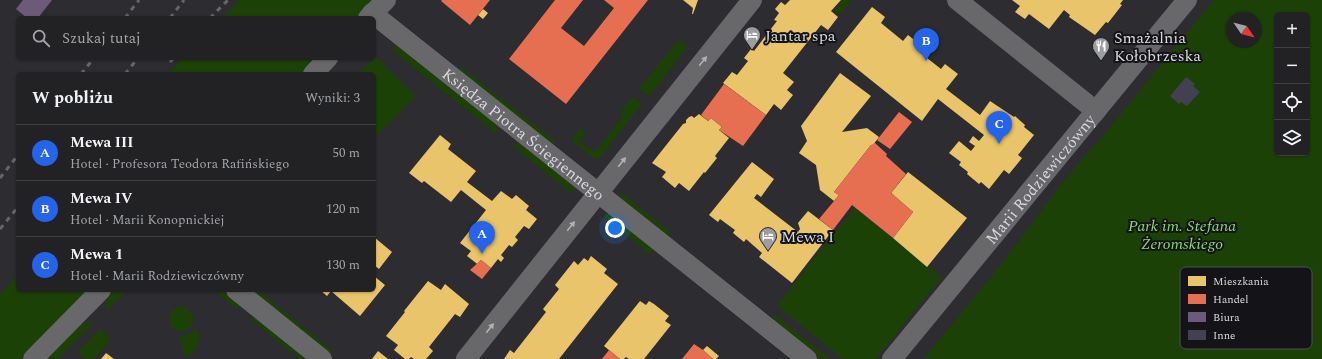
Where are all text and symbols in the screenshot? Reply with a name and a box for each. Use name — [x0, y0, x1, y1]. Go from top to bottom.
north arrow — [1226, 12, 1262, 48]
map controls — [1274, 12, 1310, 156]
button: + — [1274, 12, 1310, 48]
search box — [16, 16, 376, 60]
place label: Jantar spa — [765, 24, 836, 48]
hotel icon: Jantar spa — [742, 25, 762, 50]
place label: Smażalnia Kołobrzeska — [1114, 26, 1201, 68]
icon: search — [30, 27, 52, 49]
text: Szukaj tutaj — [62, 27, 141, 50]
pin: B — [913, 28, 939, 61]
restaurant icon: Smażalnia Kołobrzeska — [1091, 36, 1111, 61]
button: − — [1274, 48, 1310, 84]
one-way arrow — [699, 55, 707, 66]
street label: Księdza Piotra Ściegiennego — [437, 62, 610, 207]
button: locate — [1274, 84, 1310, 120]
text: W pobliżu — [32, 85, 113, 111]
text: Wyniki: 3 — [305, 88, 360, 108]
street label: Marii Rodziewiczówny — [980, 108, 1102, 250]
pin: C — [986, 111, 1012, 144]
button: layers — [1274, 120, 1310, 156]
text: Mewa III — [70, 131, 133, 154]
text: A — [40, 143, 50, 163]
text: 50 m — [333, 143, 360, 163]
text: Hotel · Profesora Teodora Rafińskiego — [70, 154, 289, 174]
one-way arrow — [618, 157, 626, 168]
text: Mewa IV — [70, 187, 133, 210]
text: B — [40, 199, 50, 219]
text: 120 m — [326, 199, 360, 219]
text: Hotel · Marii Konopnickiej — [70, 210, 225, 230]
park label: Park im. Stefana Żeromskiego — [1128, 214, 1236, 256]
your location — [605, 218, 625, 238]
pin: A — [469, 221, 495, 254]
one-way arrow — [567, 221, 576, 232]
place label: Mewa I — [781, 225, 834, 249]
hotel icon: Mewa I — [758, 226, 778, 251]
text: Mewa 1 — [70, 243, 123, 266]
text: C — [40, 255, 50, 275]
text: 130 m — [326, 255, 360, 275]
text: Hotel · Marii Rodziewiczówny — [70, 266, 244, 286]
legend — [1180, 267, 1312, 349]
text: Mieszkania — [1213, 273, 1269, 290]
text: Handel — [1213, 291, 1248, 308]
text: Biura — [1213, 309, 1240, 326]
one-way arrow — [486, 323, 495, 334]
text: Inne — [1213, 327, 1235, 344]

